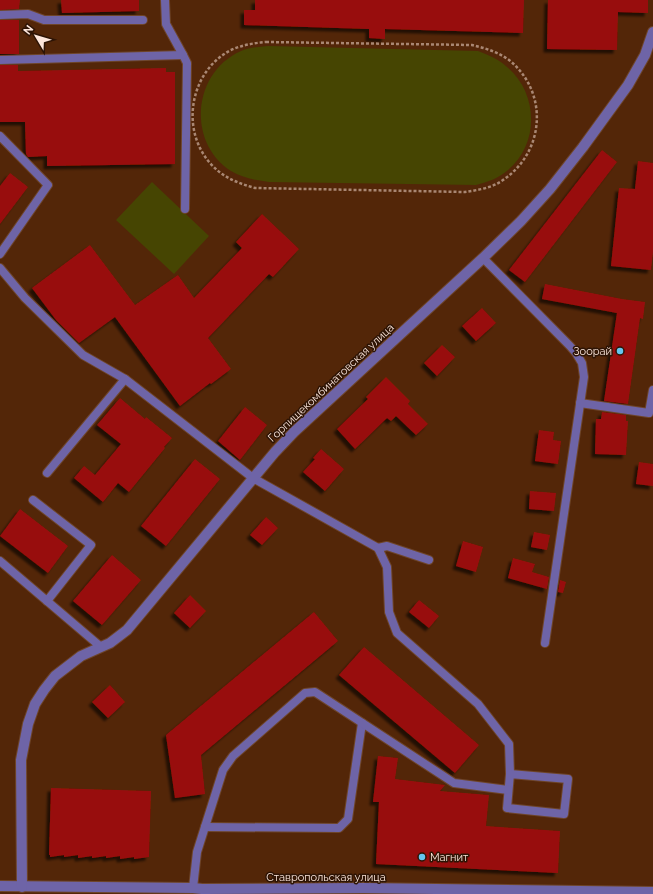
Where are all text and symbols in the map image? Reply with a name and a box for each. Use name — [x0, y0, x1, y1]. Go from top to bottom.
north arrow — [16, 16, 56, 56]
text: N — [21, 23, 36, 37]
street label: Горпищекомбинатовская улица — [265, 321, 397, 445]
place label: Зоорай — [574, 345, 612, 358]
marker: Зоорай — [615, 346, 625, 356]
place label: Магнит — [430, 851, 469, 864]
marker: Магнит — [417, 852, 427, 862]
street label: Ставропольская улица — [266, 871, 386, 884]

